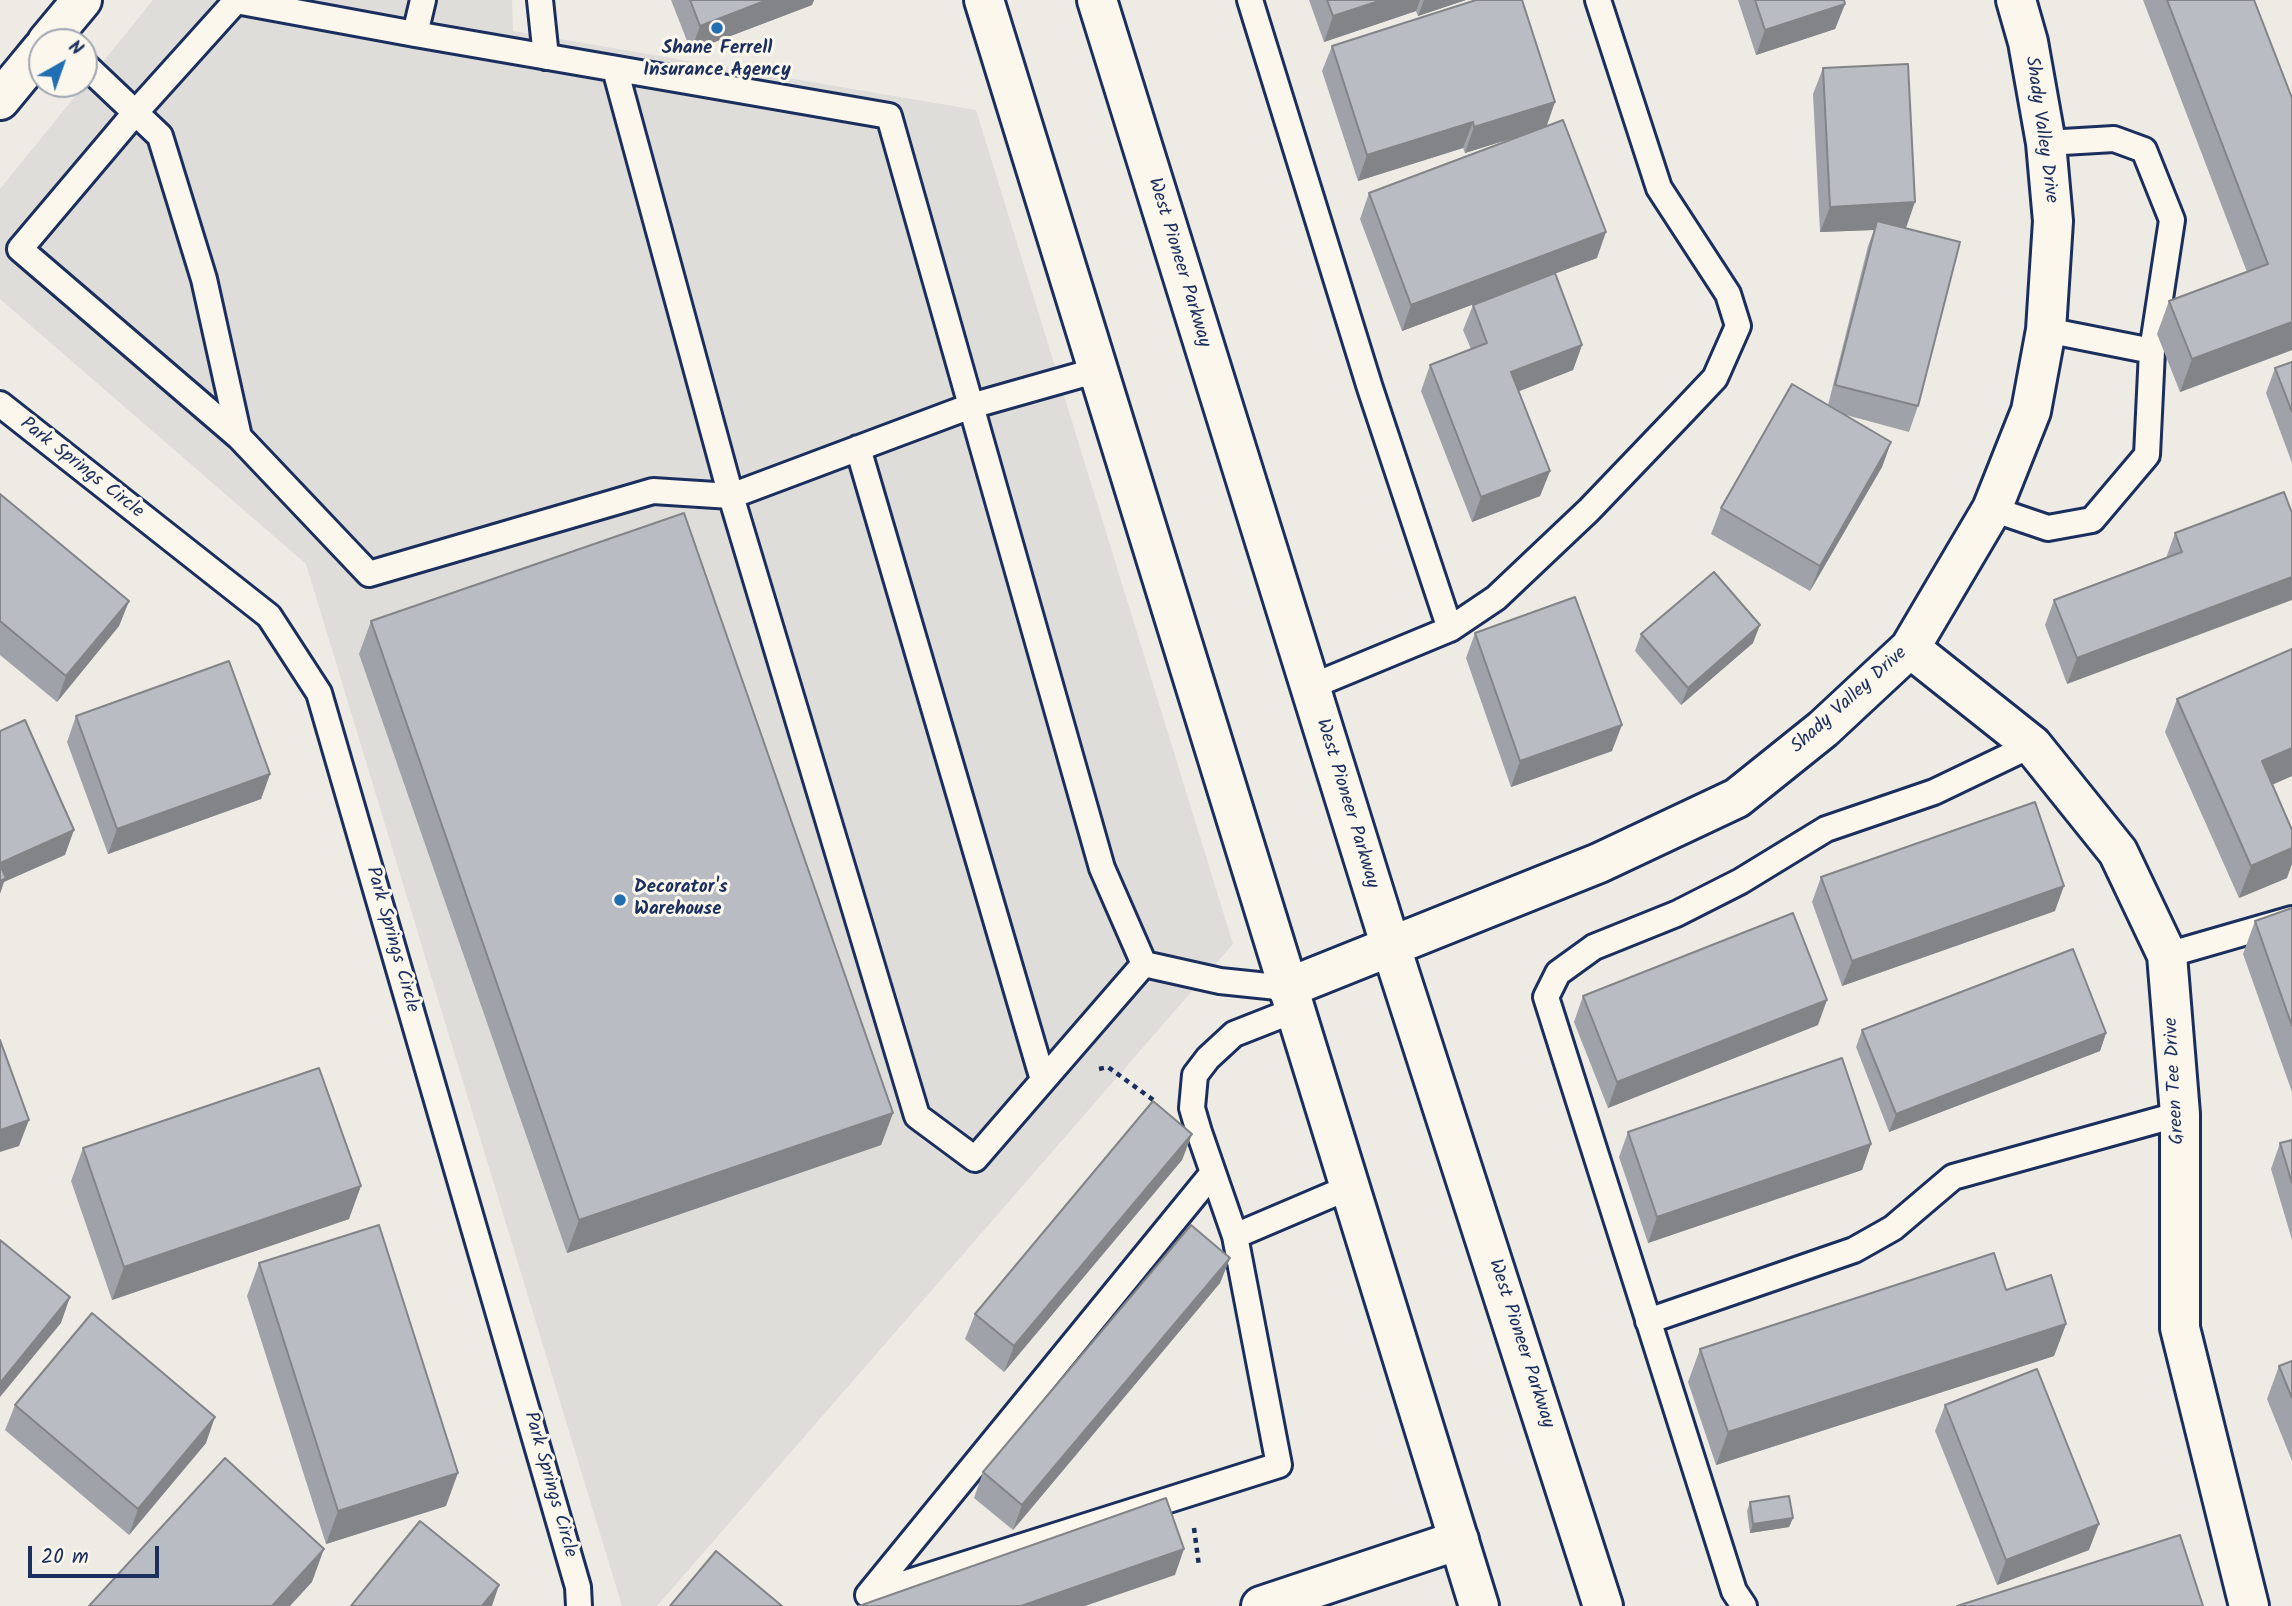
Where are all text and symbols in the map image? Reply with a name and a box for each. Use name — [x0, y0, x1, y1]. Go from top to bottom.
marker: Shane Ferrell Insurance Agency — [709, 20, 725, 36]
north arrow — [28, 28, 98, 98]
text: N — [61, 33, 89, 64]
place label: Shane Ferrell Insurance Agency — [643, 39, 791, 83]
street label: Shady Valley Drive — [2018, 55, 2062, 205]
street label: West Pioneer Parkway — [1141, 175, 1215, 351]
street label: Park Springs Circle — [15, 414, 147, 524]
street label: Shady Valley Drive — [1787, 643, 1913, 759]
street label: West Pioneer Parkway — [1309, 716, 1383, 892]
street label: Park Springs Circle — [359, 864, 423, 1016]
place label: Decorator's Warehouse — [634, 878, 728, 922]
marker: Decorator's Warehouse — [612, 892, 628, 908]
street label: Green Tee Drive — [2161, 1017, 2191, 1145]
street label: West Pioneer Parkway — [1482, 1257, 1558, 1431]
street label: Park Springs Circle — [517, 1409, 581, 1561]
scale bar — [32, 1532, 163, 1576]
text: 20 m — [41, 1541, 89, 1574]

